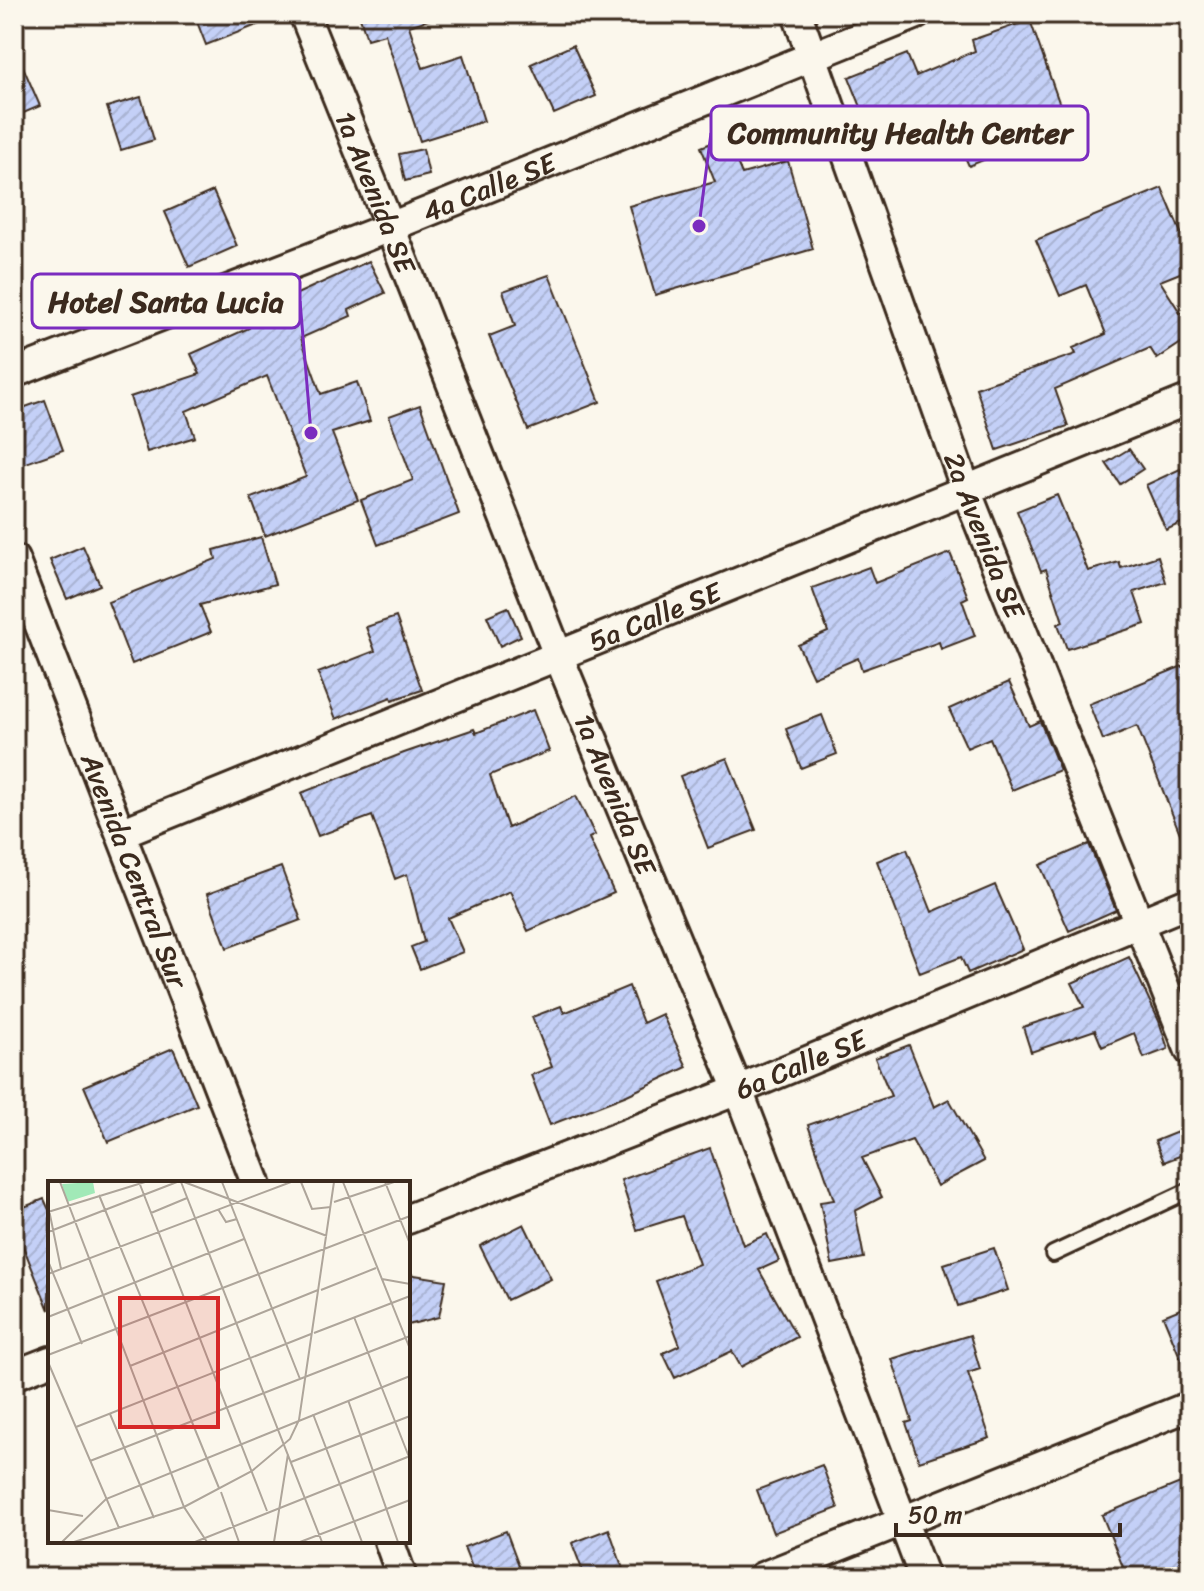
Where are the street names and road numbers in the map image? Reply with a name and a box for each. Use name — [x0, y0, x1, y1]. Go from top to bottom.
street label: 1a Avenida SE — [321, 103, 431, 282]
street label: 4a Calle SE — [415, 137, 564, 236]
street label: 2a Avenida SE — [930, 445, 1040, 627]
street label: 5a Calle SE — [581, 567, 730, 665]
street label: 1a Avenida SE — [560, 706, 671, 884]
street label: Avenida Central Sur — [67, 745, 203, 997]
street label: 6a Calle SE — [727, 1014, 875, 1113]

